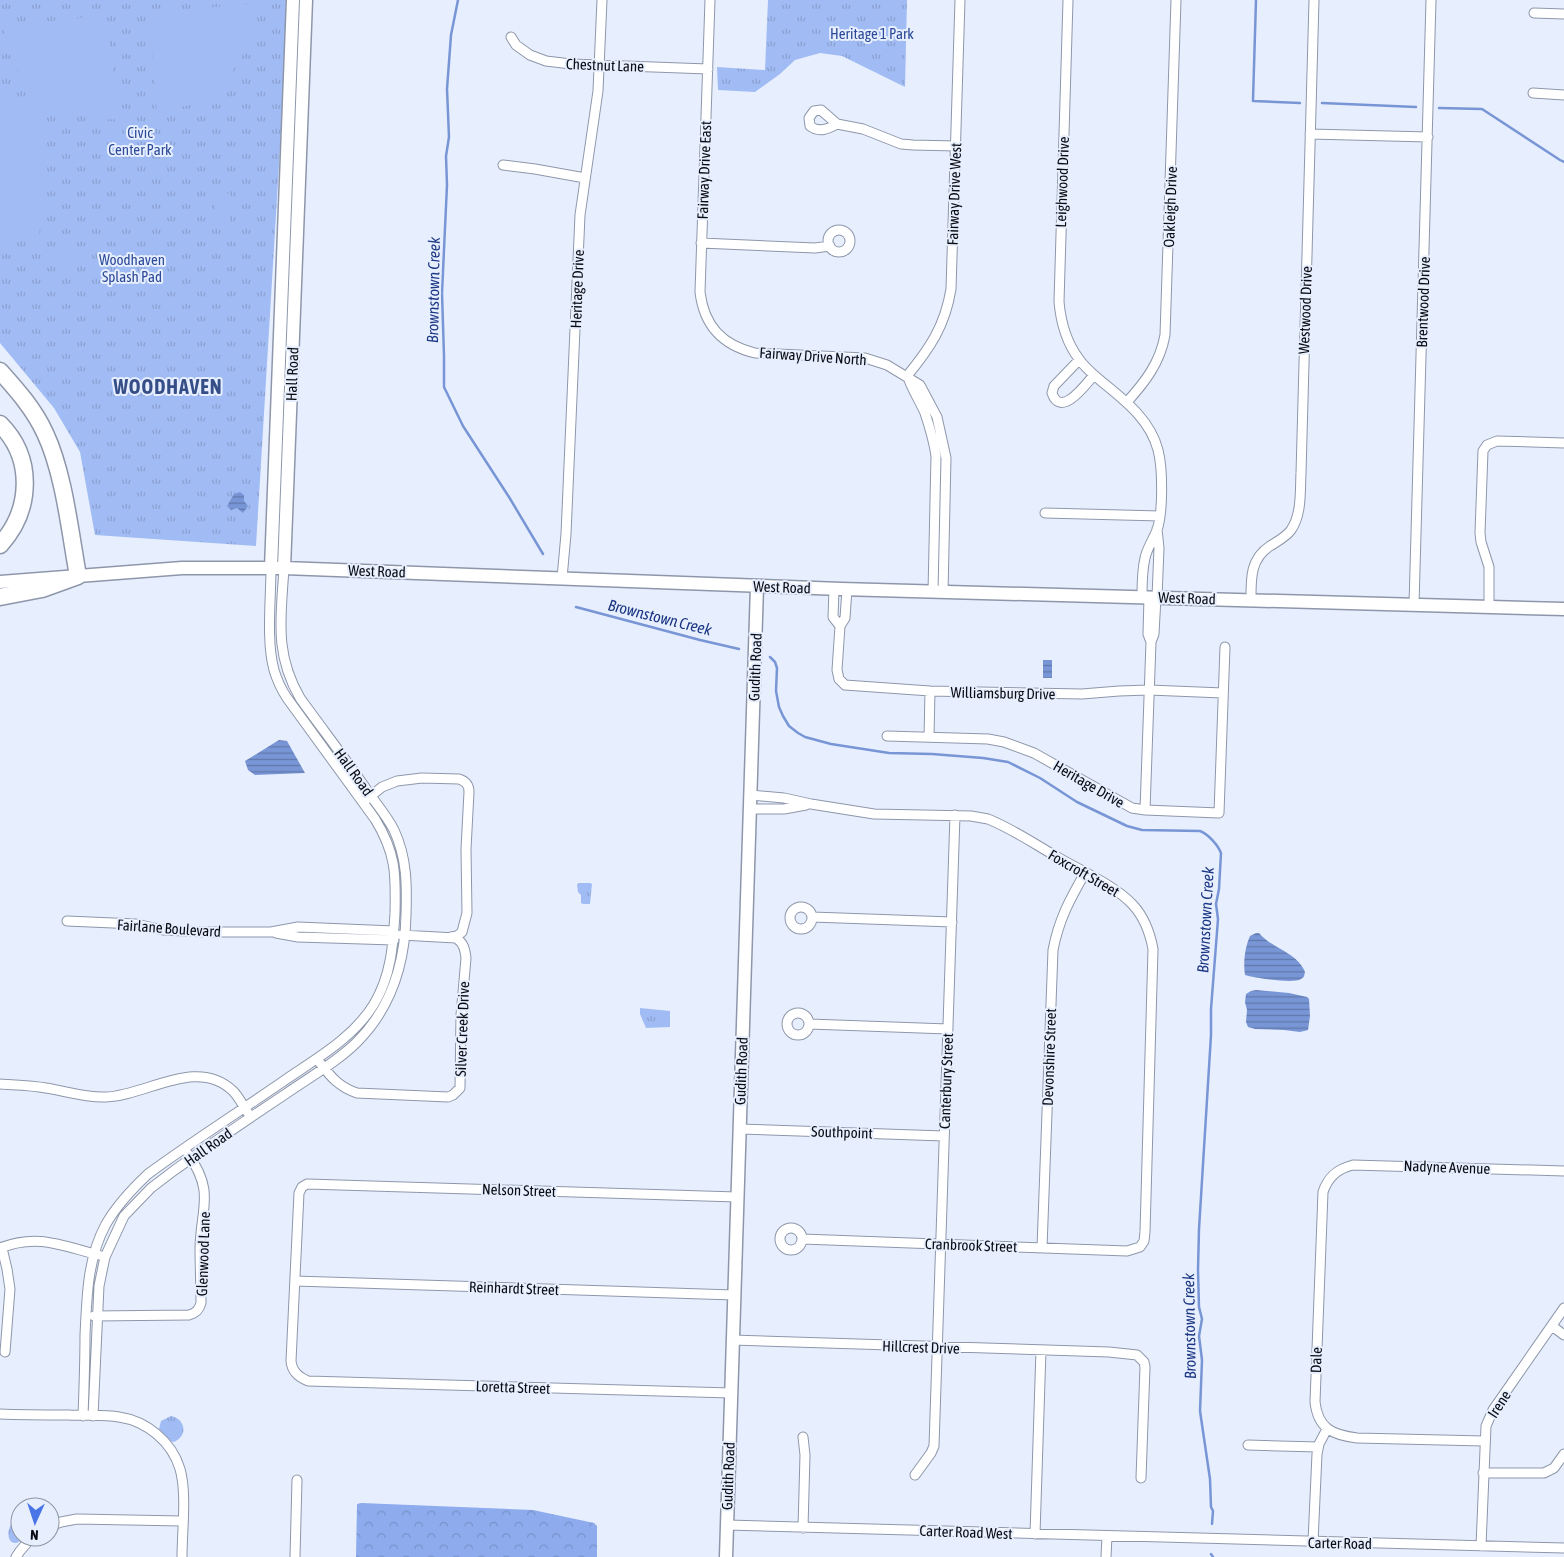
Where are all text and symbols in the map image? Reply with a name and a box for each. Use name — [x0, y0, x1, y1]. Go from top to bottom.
park label: Heritage 1 Park — [830, 25, 914, 42]
street label: Chestnut Lane — [566, 55, 645, 75]
street label: Fairway Drive East — [694, 120, 714, 220]
park label: Civic Center Park — [108, 124, 172, 158]
street label: Leighwood Drive — [1052, 136, 1072, 228]
street label: Fairway Drive West — [944, 142, 964, 246]
street label: Oakleigh Drive — [1160, 166, 1180, 248]
water label: Brownstown Creek — [423, 236, 443, 343]
street label: Heritage Drive — [567, 249, 587, 329]
park label: Woodhaven Splash Pad — [99, 251, 165, 285]
street label: Brentwood Drive — [1413, 256, 1433, 348]
street label: Westwood Drive — [1295, 266, 1315, 354]
street label: Fairway Drive North — [759, 344, 867, 368]
street label: Hall Road — [283, 347, 301, 401]
district label: WOODHAVEN — [113, 375, 223, 398]
street label: West Road — [348, 562, 406, 580]
street label: West Road — [753, 578, 811, 596]
street label: West Road — [1158, 589, 1216, 607]
water label: Brownstown Creek — [606, 595, 715, 639]
street label: Gudith Road — [745, 633, 765, 701]
street label: Williamsburg Drive — [950, 684, 1056, 702]
street label: Hall Road — [331, 745, 377, 799]
street label: Heritage Drive — [1051, 757, 1128, 811]
street label: Foxcroft Street — [1046, 846, 1122, 900]
water label: Brownstown Creek — [1193, 866, 1217, 973]
street label: Fairlane Boulevard — [116, 916, 222, 940]
street label: Silver Creek Drive — [452, 981, 472, 1077]
street label: Devonshire Street — [1039, 1008, 1059, 1106]
street label: Canterbury Street — [936, 1033, 956, 1129]
street label: Gudith Road — [731, 1037, 751, 1105]
street label: Southpoint — [811, 1122, 873, 1142]
street label: Hall Road — [181, 1124, 235, 1170]
street label: Nadyne Avenue — [1403, 1157, 1491, 1177]
street label: Nelson Street — [482, 1180, 556, 1200]
street label: Glenwood Lane — [193, 1211, 213, 1297]
street label: Cranbrook Street — [925, 1235, 1017, 1255]
water label: Brownstown Creek — [1179, 1272, 1199, 1379]
street label: Reinhardt Street — [469, 1278, 559, 1298]
street label: Hillcrest Drive — [882, 1337, 960, 1357]
street label: Dale — [1307, 1347, 1325, 1373]
street label: Loretta Street — [475, 1377, 551, 1397]
street label: Irene — [1484, 1387, 1514, 1421]
street label: Gudith Road — [718, 1442, 738, 1510]
north arrow — [10, 1497, 60, 1547]
street label: Carter Road West — [919, 1522, 1013, 1542]
text: N — [30, 1527, 39, 1543]
street label: Carter Road — [1308, 1534, 1372, 1552]

